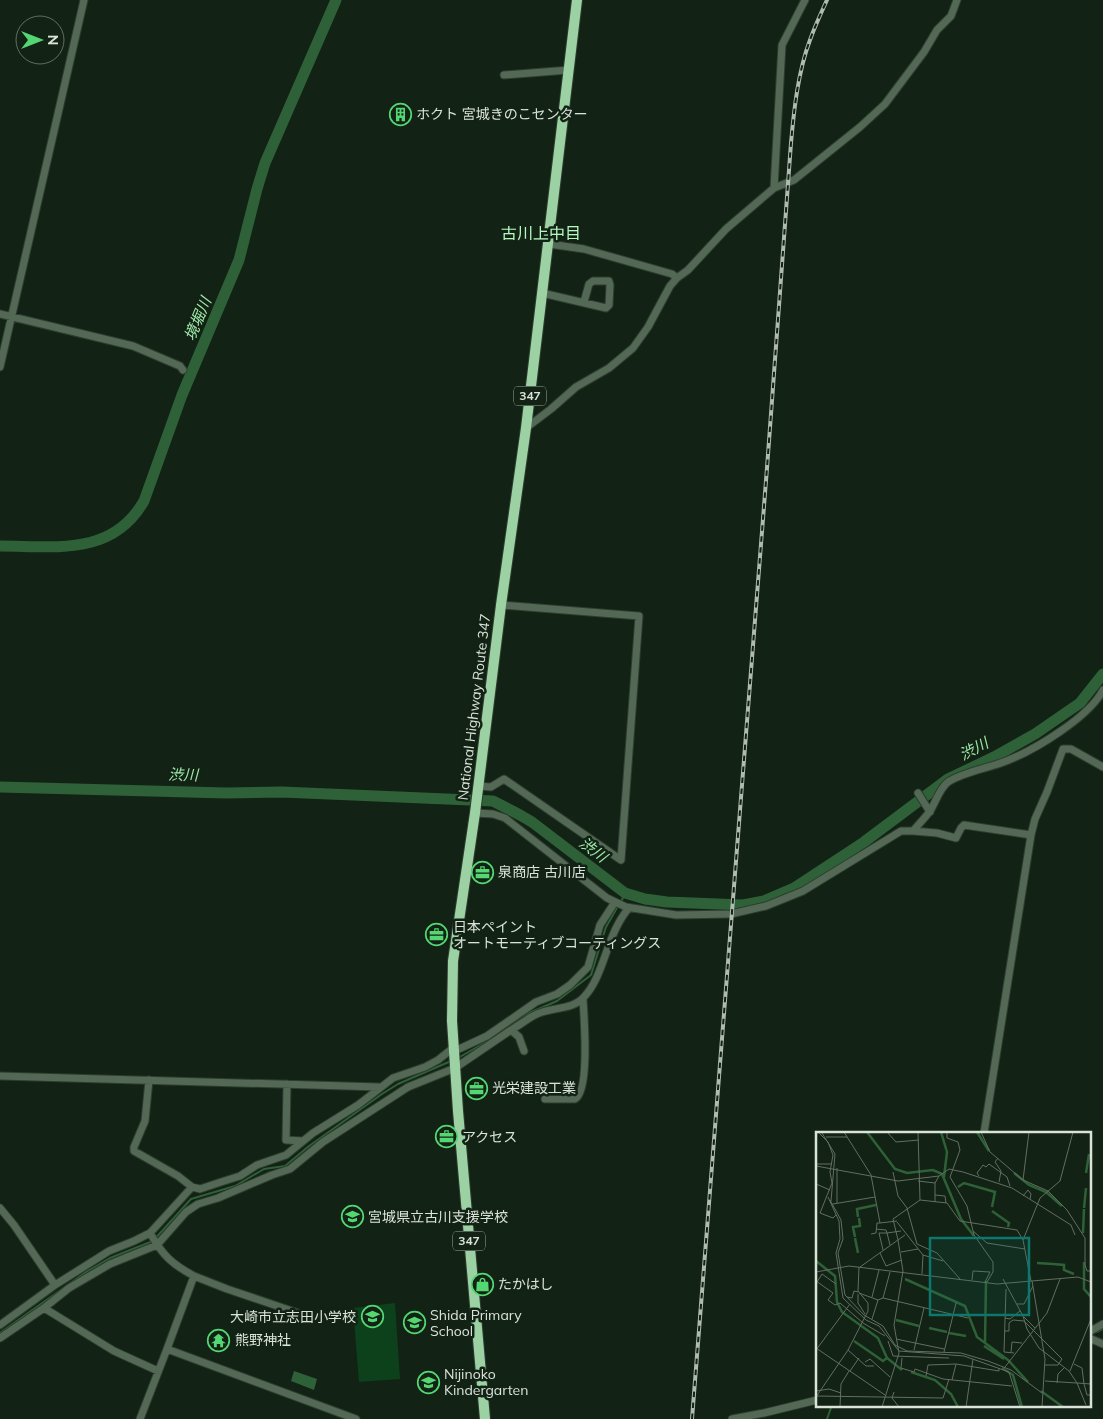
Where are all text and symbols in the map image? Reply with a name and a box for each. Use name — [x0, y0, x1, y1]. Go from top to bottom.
north arrow — [15, 15, 65, 65]
text: N — [44, 35, 62, 45]
building icon: ホクト 宮城きのこセンター — [388, 102, 412, 126]
place label: ホクト 宮城きのこセンター — [416, 105, 588, 123]
district label: 古川上中目 — [501, 223, 581, 243]
water label: 境堀川 — [180, 293, 216, 343]
road number: 347 — [514, 386, 546, 406]
street label: National Highway Route 347 — [454, 613, 494, 801]
water label: 渋川 — [956, 732, 993, 764]
water label: 渋川 — [168, 765, 200, 784]
water label: 渋川 — [576, 833, 613, 867]
office icon: 泉商店 古川店 — [470, 860, 494, 884]
place label: 泉商店 古川店 — [498, 863, 586, 881]
place label: 日本ペイント オートモーティブコーティングス — [453, 918, 661, 952]
office icon: 日本ペイント オートモーティブコーティングス — [425, 923, 449, 947]
office icon: 光栄建設工業 — [464, 1076, 488, 1100]
place label: 光栄建設工業 — [492, 1079, 576, 1097]
office icon: アクセス — [434, 1125, 458, 1149]
place label: アクセス — [462, 1128, 517, 1146]
inset map — [816, 1132, 1090, 1406]
school or university icon: 宮城県立古川支援学校 — [340, 1205, 364, 1229]
place label: 宮城県立古川支援学校 — [368, 1208, 508, 1226]
road number: 347 — [453, 1232, 485, 1250]
shop icon: たかはし — [470, 1272, 494, 1296]
place label: たかはし — [498, 1275, 553, 1293]
school or university icon: 大崎市立志田小学校 — [360, 1305, 384, 1329]
place label: Shida Primary School — [430, 1306, 522, 1340]
place label: 大崎市立志田小学校 — [230, 1308, 356, 1326]
school or university icon: Shida Primary School — [402, 1311, 426, 1335]
temple icon: 熊野神社 — [207, 1328, 231, 1352]
place label: 熊野神社 — [235, 1331, 291, 1349]
place label: Nijinoko Kindergarten — [444, 1365, 528, 1399]
school or university icon: Nijinoko Kindergarten — [416, 1370, 440, 1394]

